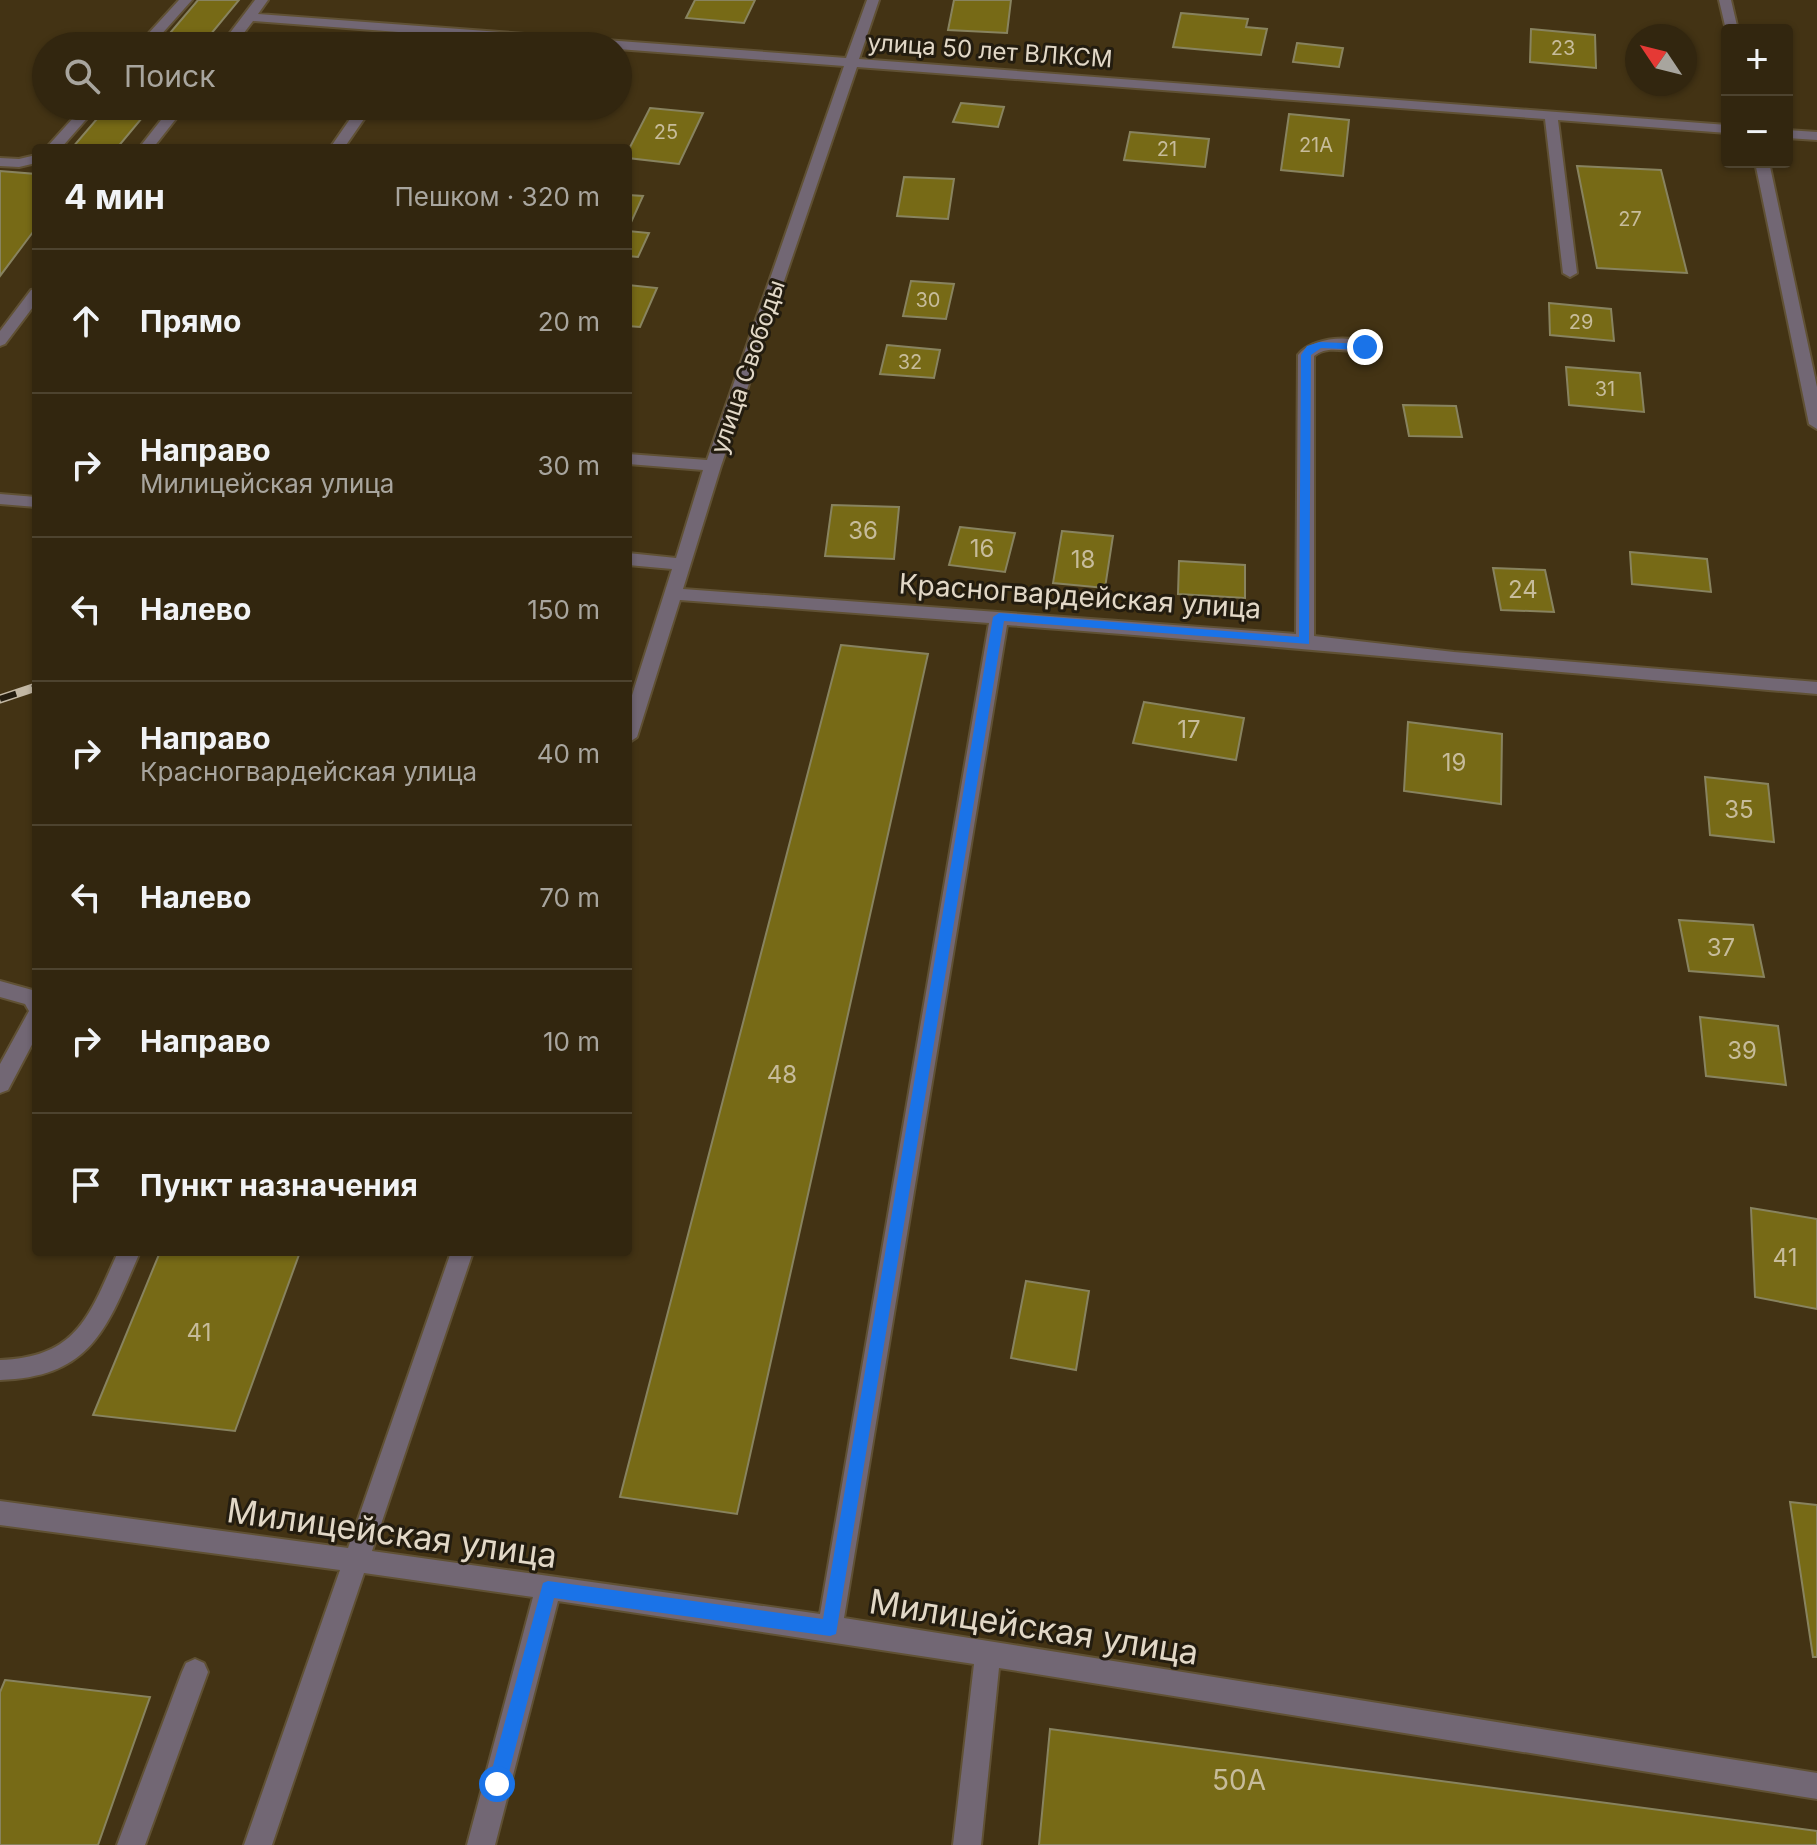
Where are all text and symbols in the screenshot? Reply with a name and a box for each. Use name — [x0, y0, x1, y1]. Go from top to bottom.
north arrow — [1625, 24, 1697, 96]
map controls — [1721, 24, 1793, 168]
button: + — [1721, 24, 1793, 96]
street label: улица 50 лет ВЛКСМ — [867, 27, 1113, 74]
search box — [32, 32, 632, 120]
house number: 23 — [1551, 36, 1575, 60]
icon: search — [60, 54, 104, 98]
text: Поиск — [124, 58, 215, 94]
button: − — [1721, 96, 1793, 168]
house number: 25 — [654, 120, 678, 144]
house number: 21А — [1299, 133, 1333, 157]
house number: 21 — [1157, 137, 1177, 161]
text: 4 мин — [64, 176, 165, 217]
text: Пешком · 320 m — [395, 181, 600, 212]
house number: 27 — [1618, 207, 1642, 231]
street label: улица Свободы — [704, 276, 791, 457]
house number: 30 — [916, 288, 940, 312]
icon: ahead — [64, 299, 108, 343]
text: Прямо — [140, 303, 241, 339]
text: 20 m — [538, 306, 600, 337]
house number: 29 — [1569, 310, 1593, 334]
route end — [1347, 329, 1383, 365]
house number: 32 — [898, 350, 922, 374]
house number: 31 — [1595, 377, 1615, 401]
text: Направо — [140, 432, 271, 468]
icon: right — [64, 443, 108, 487]
text: 30 m — [537, 450, 600, 481]
text: Милицейская улица — [140, 468, 394, 499]
house number: 36 — [848, 516, 878, 545]
house number: 16 — [970, 534, 994, 563]
house number: 18 — [1071, 545, 1095, 574]
street label: Красногвардейская улица — [898, 566, 1262, 626]
house number: 24 — [1508, 575, 1538, 604]
icon: left — [64, 587, 108, 631]
text: Налево — [140, 591, 252, 627]
text: 150 m — [527, 594, 600, 625]
house number: 17 — [1177, 715, 1201, 744]
text: Направо — [140, 720, 271, 756]
icon: right — [64, 731, 108, 775]
text: 40 m — [537, 738, 600, 769]
house number: 19 — [1442, 748, 1466, 777]
text: Красногвардейская улица — [140, 756, 477, 787]
house number: 35 — [1724, 795, 1754, 824]
icon: left — [64, 875, 108, 919]
text: Налево — [140, 879, 252, 915]
text: 70 m — [539, 882, 600, 913]
house number: 37 — [1707, 933, 1735, 962]
icon: right — [64, 1019, 108, 1063]
text: Направо — [140, 1023, 271, 1059]
text: 10 m — [543, 1026, 600, 1057]
house number: 39 — [1727, 1036, 1757, 1065]
house number: 48 — [767, 1060, 797, 1089]
icon: arrive — [64, 1163, 108, 1207]
text: Пункт назначения — [140, 1167, 418, 1203]
house number: 41 — [1773, 1243, 1797, 1272]
house number: 41 — [187, 1318, 211, 1347]
street label: Милицейская улица — [224, 1489, 560, 1576]
street label: Милицейская улица — [867, 1580, 1202, 1673]
house number: 50А — [1212, 1763, 1266, 1797]
route start — [479, 1766, 515, 1802]

